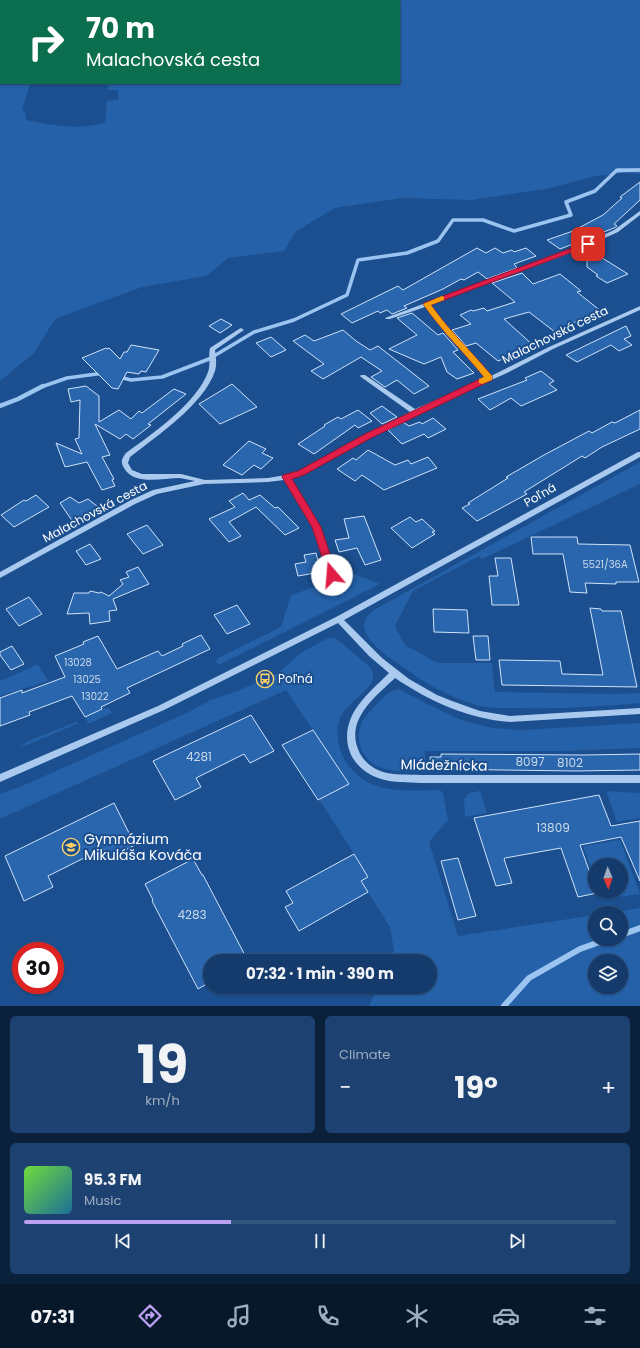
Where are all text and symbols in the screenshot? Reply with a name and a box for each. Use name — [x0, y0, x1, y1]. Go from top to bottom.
text: 70 m — [86, 9, 155, 48]
icon: right — [20, 16, 72, 68]
text: Malachovská cesta — [86, 47, 260, 72]
pin — [571, 227, 605, 261]
icon: arrive — [577, 233, 599, 255]
street label: Malachovská cesta — [499, 301, 611, 368]
street label: Malachovská cesta — [40, 477, 150, 546]
street label: Poľná — [520, 478, 559, 511]
position arrow — [311, 554, 353, 596]
house number: 5521/36A — [582, 557, 628, 572]
house number: 13028 — [64, 655, 92, 670]
bus stop icon: Poľná — [255, 669, 275, 689]
place label: Poľná — [278, 670, 313, 687]
house number: 13025 — [73, 672, 101, 687]
house number: 13022 — [82, 689, 109, 704]
house number: 4281 — [186, 748, 212, 765]
house number: 8097 — [515, 753, 545, 770]
street label: Mládežnícka — [400, 754, 488, 776]
house number: 8102 — [557, 754, 583, 771]
house number: 13809 — [536, 819, 570, 836]
place label: Gymnázium Mikuláša Kováča — [84, 829, 202, 865]
school or university icon: Gymnázium Mikuláša Kováča — [61, 837, 81, 857]
north arrow — [588, 858, 628, 898]
map controls — [588, 858, 628, 994]
house number: 4283 — [177, 906, 207, 923]
button: search — [588, 906, 628, 946]
speed limit sign: 30 — [12, 942, 64, 994]
button: layers — [588, 954, 628, 994]
text: 07:32 · 1 min · 390 m — [246, 963, 394, 984]
text: 19 — [137, 1028, 188, 1101]
text: Climate — [339, 1045, 390, 1064]
text: 19° — [454, 1066, 498, 1109]
text: − — [339, 1072, 351, 1103]
text: + — [601, 1072, 616, 1103]
text: km/h — [145, 1091, 180, 1110]
text: 95.3 FM — [84, 1169, 141, 1190]
text: Music — [84, 1191, 121, 1210]
icon: previous — [112, 1230, 134, 1252]
icon: pause — [309, 1230, 331, 1252]
icon: next — [506, 1230, 528, 1252]
icon: directions — [136, 1302, 164, 1330]
icon: music — [225, 1302, 253, 1330]
icon: phone — [314, 1302, 342, 1330]
icon: climate — [403, 1302, 431, 1330]
icon: car — [492, 1302, 520, 1330]
icon: filters — [581, 1302, 609, 1330]
text: 07:31 — [31, 1304, 75, 1329]

